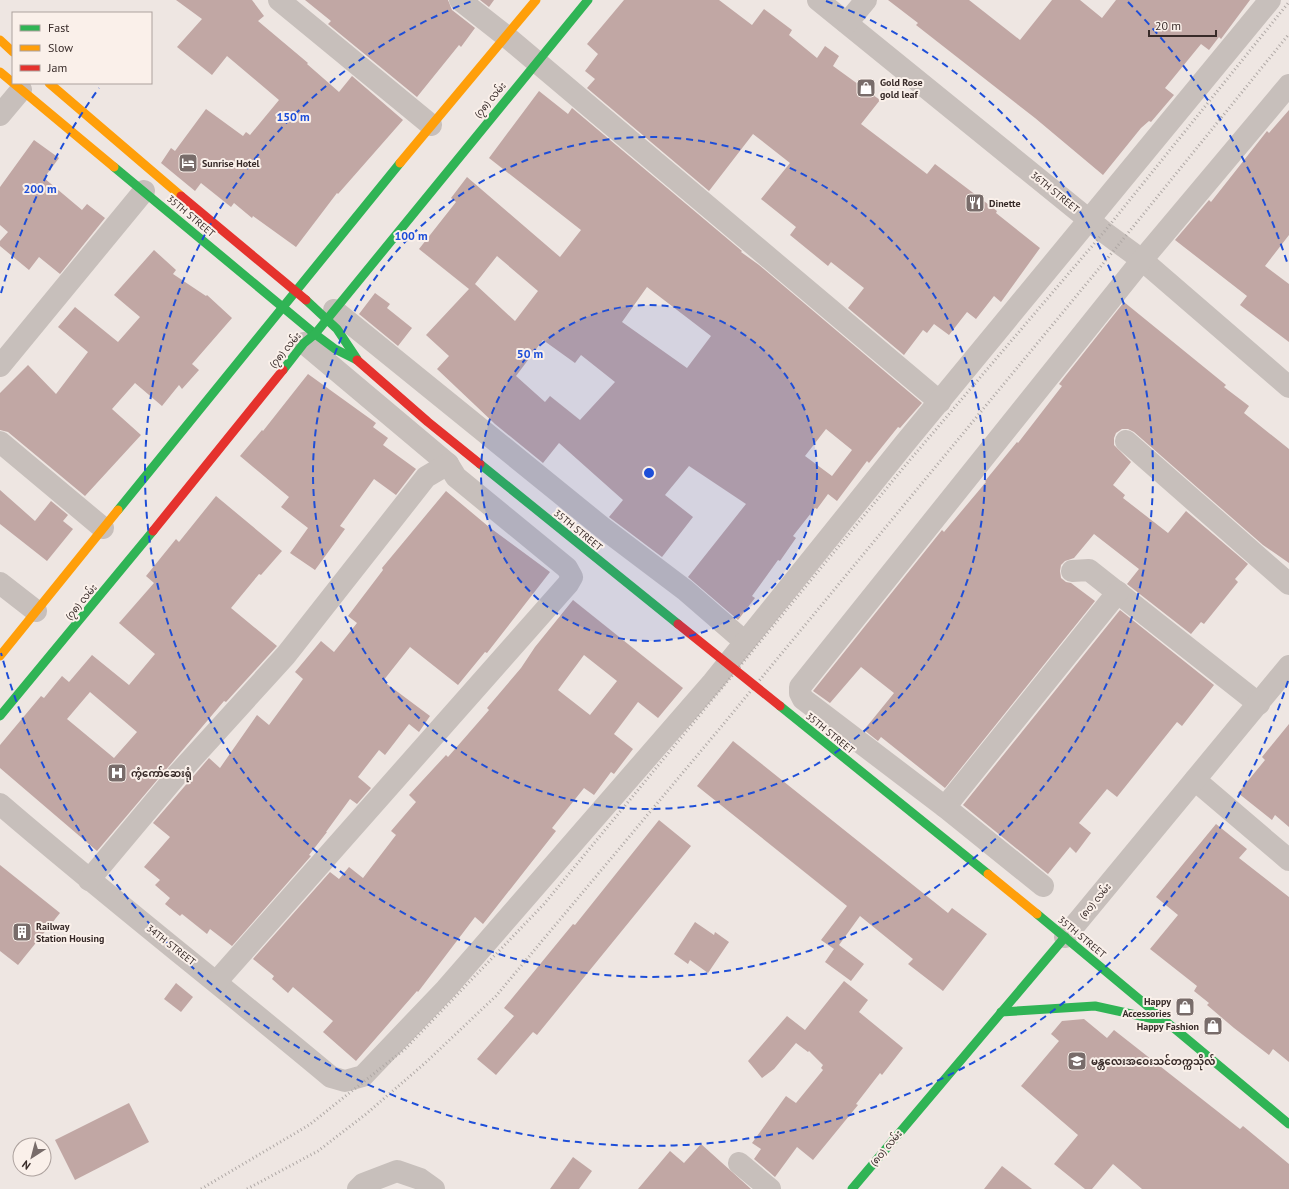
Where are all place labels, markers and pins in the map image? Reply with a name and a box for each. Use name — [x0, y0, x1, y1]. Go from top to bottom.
place label: Gold Rose gold leaf — [880, 76, 923, 101]
shop icon: Gold Rose gold leaf — [855, 77, 877, 99]
hotel icon: Sunrise Hotel — [177, 152, 199, 174]
place label: Sunrise Hotel — [202, 157, 260, 170]
restaurant icon: Dinette — [964, 192, 986, 214]
place label: Dinette — [989, 197, 1021, 210]
centre of rings — [642, 466, 656, 480]
hospital icon: ကံ့ကော်ဆေးရုံ — [106, 762, 128, 784]
place label: ကံ့ကော်ဆေးရုံ — [131, 766, 192, 783]
place label: Railway Station Housing — [36, 920, 104, 945]
building icon: Railway Station Housing — [11, 921, 33, 943]
place label: Happy Accessories — [1122, 995, 1171, 1020]
shop icon: Happy Accessories — [1174, 996, 1196, 1018]
shop icon: Happy Fashion — [1202, 1015, 1224, 1037]
place label: Happy Fashion — [1137, 1020, 1199, 1033]
school or university icon: မန္တလေးအဝေးသင်တက္ကသိုလ် — [1066, 1050, 1088, 1072]
place label: မန္တလေးအဝေးသင်တက္ကသိုလ် — [1091, 1054, 1215, 1071]

